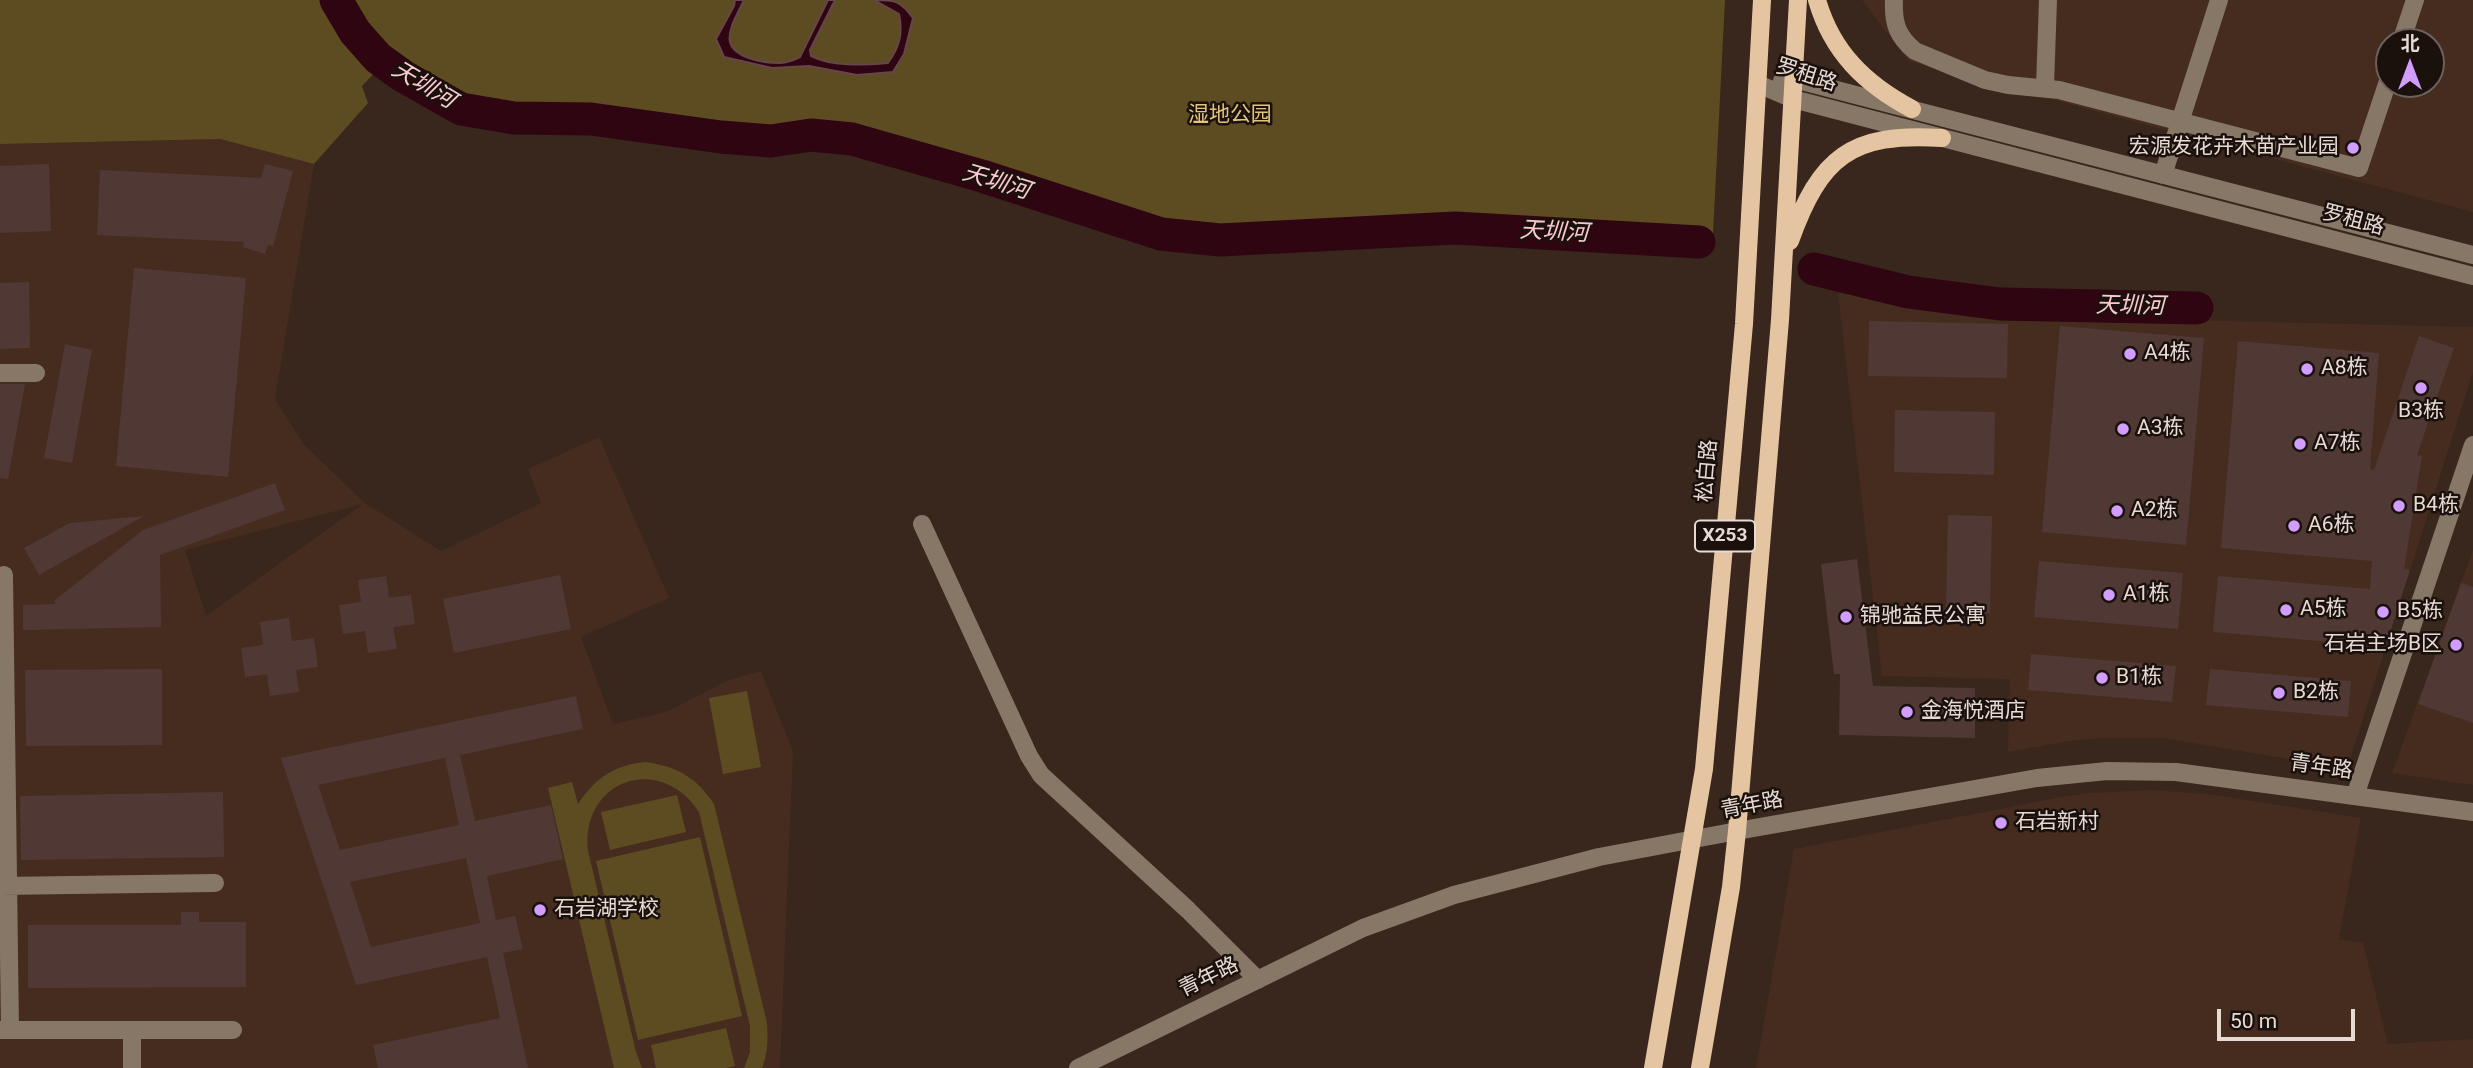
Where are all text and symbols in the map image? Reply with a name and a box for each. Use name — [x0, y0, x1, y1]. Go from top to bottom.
north arrow — [2375, 28, 2445, 98]
text: 北 — [2400, 32, 2420, 55]
street label: 罗租路 — [1772, 54, 1840, 98]
water label: 天圳河 — [386, 56, 460, 116]
park label: 湿地公园 — [1188, 103, 1272, 129]
place label: 宏源发花卉木苗产业园 — [2129, 135, 2339, 161]
marker: 宏源发花卉木苗产业园 — [2345, 140, 2361, 156]
water label: 天圳河 — [959, 160, 1033, 206]
street label: 罗租路 — [2319, 201, 2387, 241]
water label: 天圳河 — [1519, 217, 1589, 249]
water label: 天圳河 — [2095, 293, 2165, 321]
place label: A4栋 — [2144, 341, 2191, 367]
marker: A4栋 — [2122, 346, 2138, 362]
place label: A8栋 — [2321, 356, 2368, 382]
marker: A8栋 — [2299, 361, 2315, 377]
marker: B3栋 — [2413, 380, 2429, 396]
place label: B3栋 — [2398, 399, 2444, 425]
place label: A3栋 — [2137, 416, 2184, 442]
marker: A3栋 — [2115, 421, 2131, 437]
place label: A7栋 — [2314, 431, 2361, 457]
marker: A7栋 — [2292, 436, 2308, 452]
street label: 松白路 — [1693, 439, 1723, 503]
place label: B4栋 — [2413, 493, 2459, 519]
place label: A2栋 — [2131, 498, 2178, 524]
marker: B4栋 — [2391, 498, 2407, 514]
marker: A2栋 — [2109, 503, 2125, 519]
place label: A6栋 — [2308, 513, 2355, 539]
marker: A6栋 — [2286, 518, 2302, 534]
road number: X253 — [1695, 520, 1755, 552]
place label: A1栋 — [2123, 582, 2170, 608]
marker: A1栋 — [2101, 587, 2117, 603]
place label: A5栋 — [2300, 597, 2347, 623]
place label: B5栋 — [2397, 599, 2443, 625]
marker: A5栋 — [2278, 602, 2294, 618]
place label: 锦驰益民公寓 — [1860, 604, 1986, 630]
marker: B5栋 — [2375, 604, 2391, 620]
marker: 锦驰益民公寓 — [1838, 609, 1854, 625]
place label: 石岩主场B区 — [2324, 632, 2442, 658]
marker: 石岩主场B区 — [2448, 637, 2464, 653]
place label: B1栋 — [2116, 665, 2162, 691]
marker: B1栋 — [2094, 670, 2110, 686]
place label: B2栋 — [2293, 680, 2339, 706]
marker: B2栋 — [2271, 685, 2287, 701]
place label: 金海悦酒店 — [1921, 699, 2026, 725]
marker: 金海悦酒店 — [1899, 704, 1915, 720]
street label: 青年路 — [2288, 751, 2354, 785]
street label: 青年路 — [1719, 788, 1785, 824]
place label: 石岩新村 — [2015, 810, 2099, 836]
marker: 石岩新村 — [1993, 815, 2009, 831]
place label: 石岩湖学校 — [554, 897, 659, 923]
marker: 石岩湖学校 — [532, 902, 548, 918]
street label: 青年路 — [1175, 953, 1243, 1003]
scale bar — [2221, 995, 2359, 1038]
text: 50 m — [2230, 1009, 2277, 1033]

